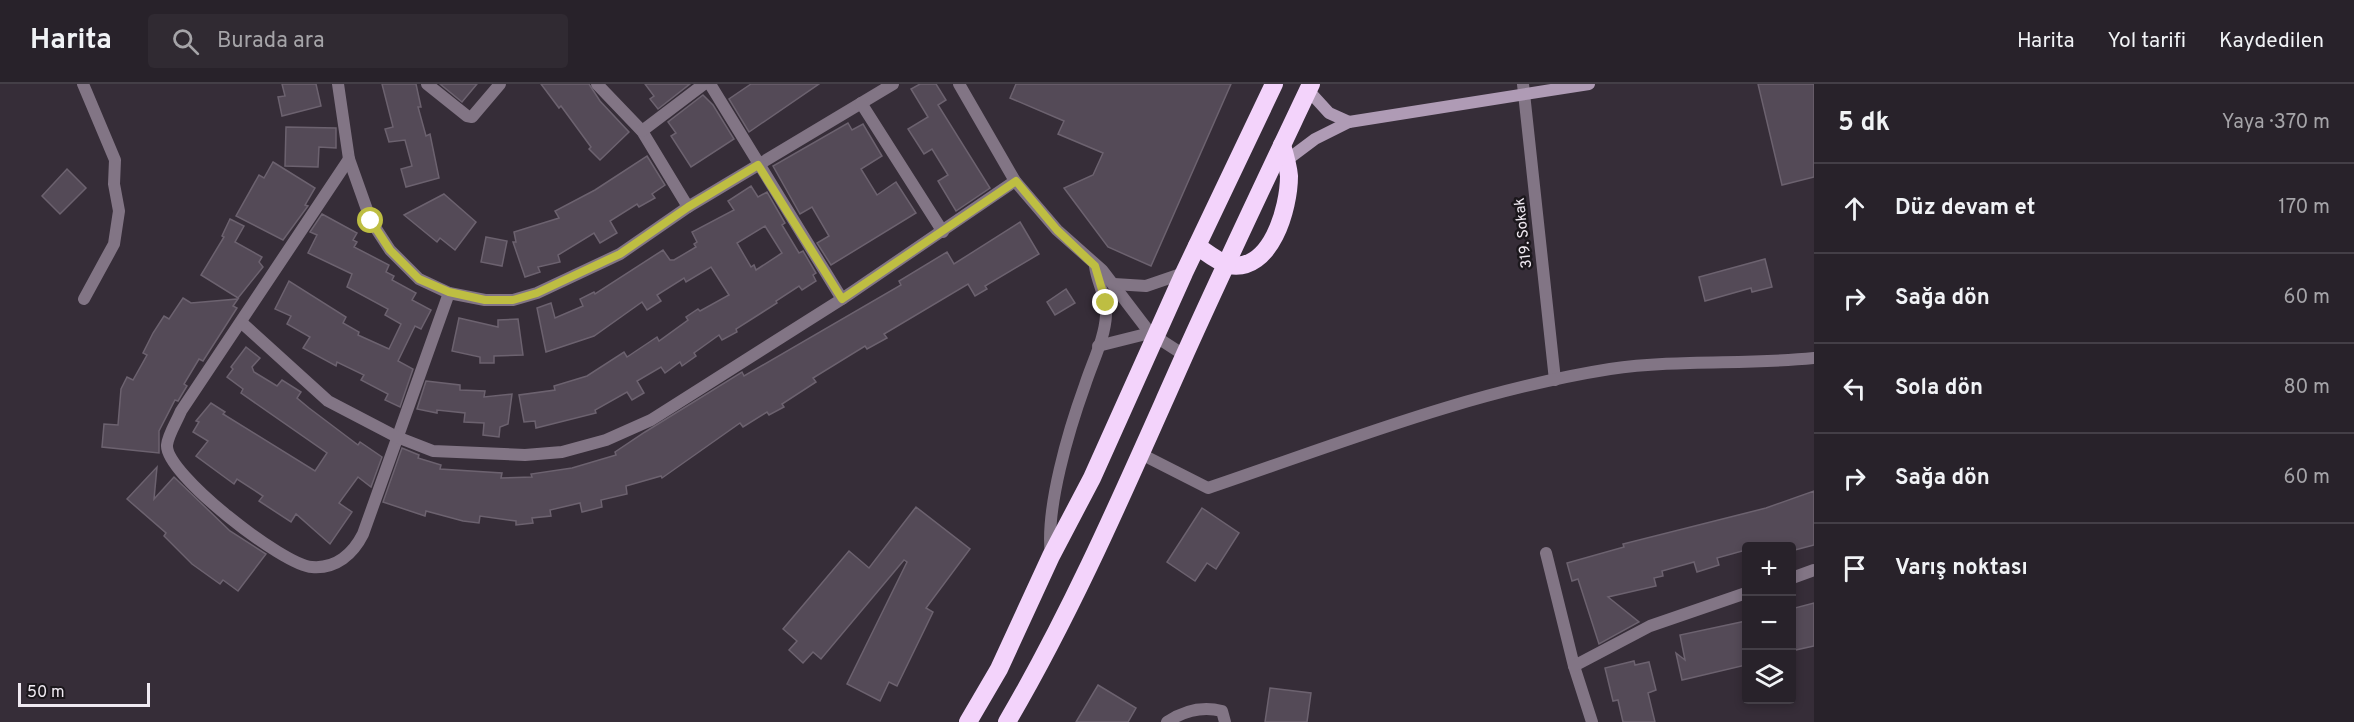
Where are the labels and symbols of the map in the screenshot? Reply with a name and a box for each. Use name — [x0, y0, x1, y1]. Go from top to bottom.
street label: 319. Sokak — [1511, 197, 1537, 269]
route start — [357, 207, 383, 233]
route end — [1092, 289, 1118, 315]
scale bar — [18, 680, 150, 708]

